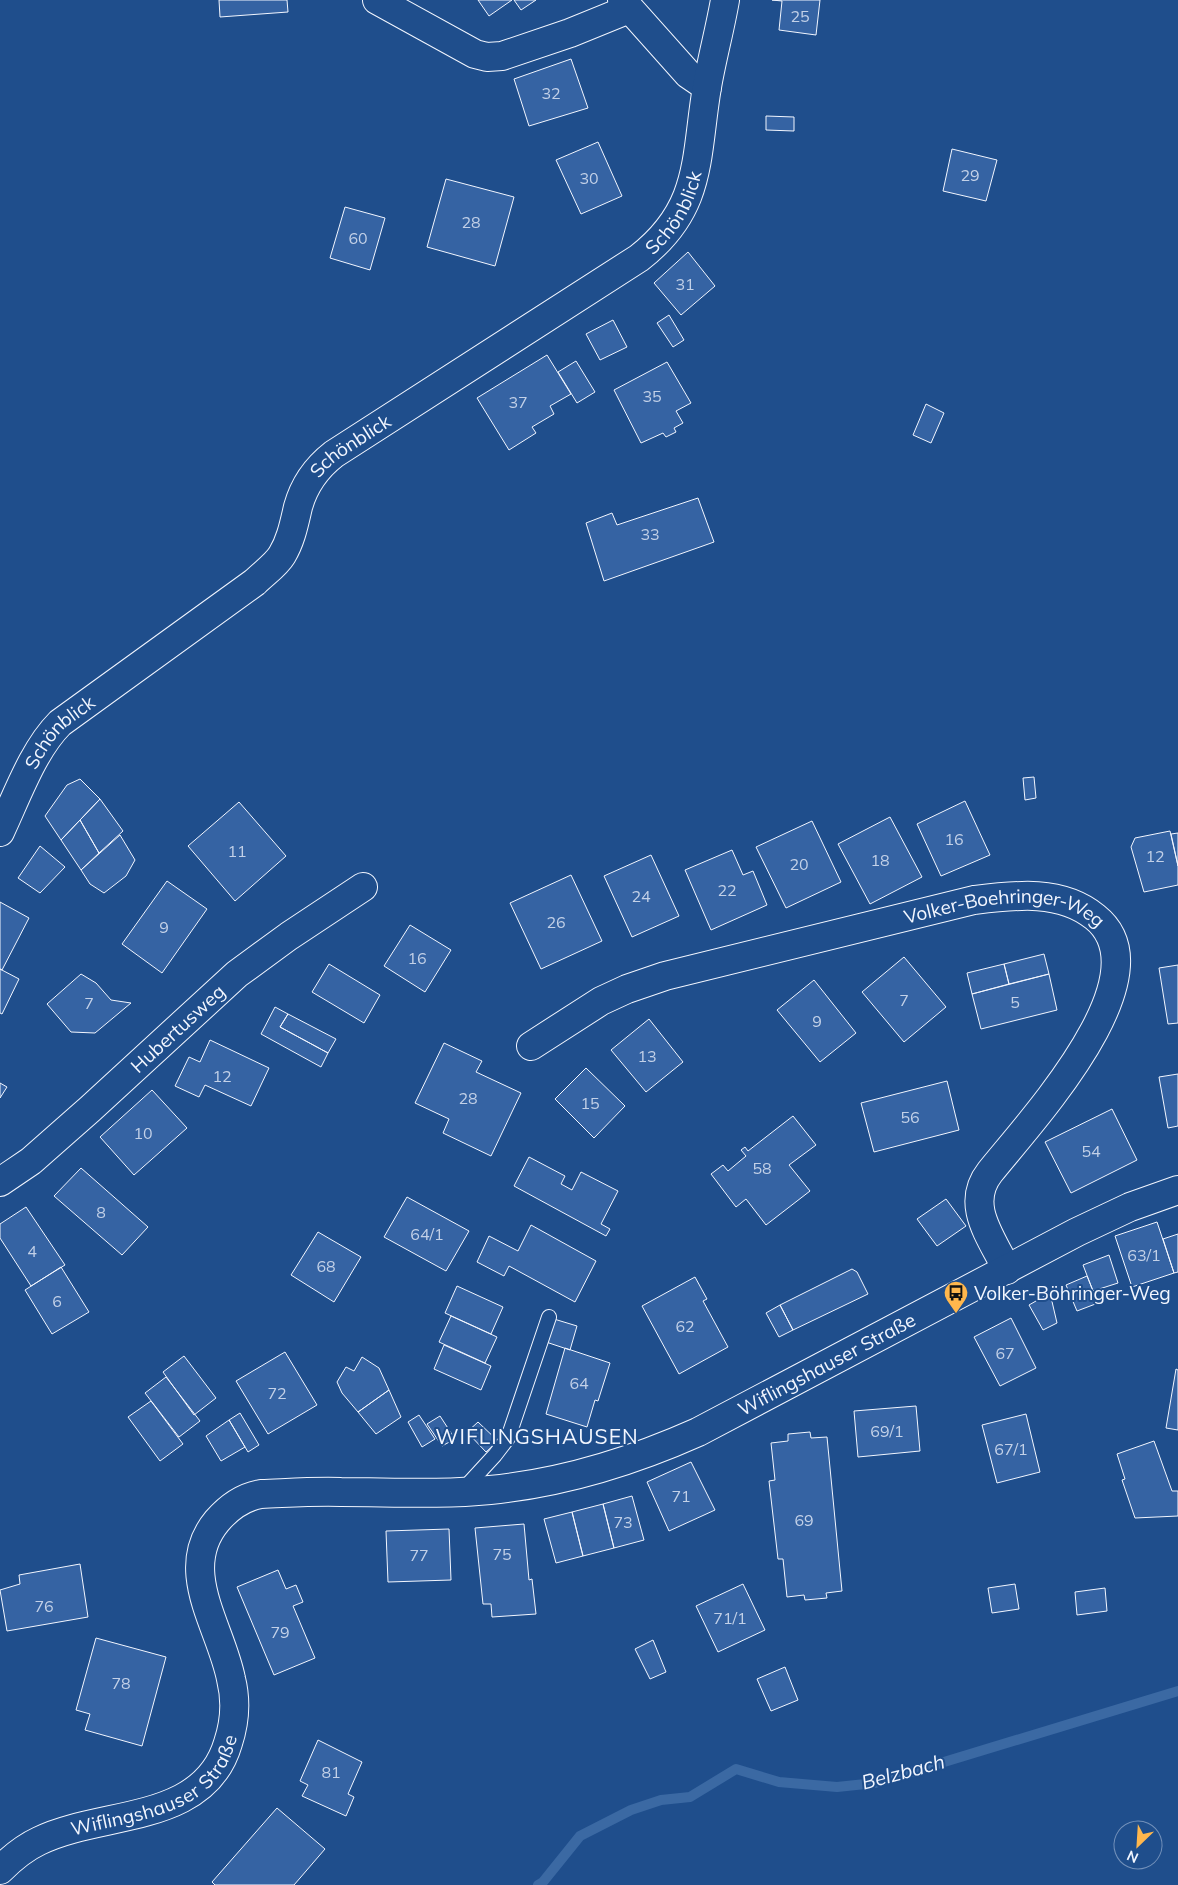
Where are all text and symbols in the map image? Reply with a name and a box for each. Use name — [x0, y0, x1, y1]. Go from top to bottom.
house number: 25 — [790, 6, 810, 26]
house number: 32 — [541, 83, 561, 103]
house number: 29 — [960, 165, 980, 185]
house number: 30 — [579, 168, 599, 188]
street label: Schönblick — [640, 168, 706, 260]
house number: 28 — [461, 212, 481, 232]
house number: 60 — [348, 228, 368, 248]
house number: 31 — [675, 274, 695, 294]
house number: 35 — [642, 386, 662, 406]
house number: 37 — [508, 392, 528, 412]
street label: Schönblick — [304, 409, 395, 482]
house number: 33 — [640, 524, 660, 544]
street label: Schönblick — [19, 690, 100, 773]
house number: 16 — [944, 829, 964, 849]
house number: 11 — [227, 841, 247, 861]
house number: 12 — [1145, 846, 1165, 866]
house number: 18 — [870, 850, 890, 870]
house number: 20 — [789, 854, 809, 874]
house number: 22 — [717, 880, 737, 900]
street label: Volker-Boehringer-Weg — [901, 884, 1110, 932]
house number: 24 — [631, 886, 651, 906]
house number: 26 — [546, 912, 566, 932]
house number: 9 — [159, 917, 169, 937]
house number: 16 — [407, 948, 427, 968]
street label: Hubertusweg — [125, 979, 230, 1078]
house number: 7 — [899, 990, 909, 1010]
house number: 5 — [1010, 992, 1020, 1012]
house number: 7 — [84, 993, 94, 1013]
house number: 9 — [812, 1011, 822, 1031]
house number: 13 — [637, 1046, 657, 1066]
house number: 12 — [212, 1066, 232, 1086]
house number: 28 — [458, 1088, 478, 1108]
house number: 15 — [580, 1093, 600, 1113]
house number: 56 — [900, 1107, 920, 1127]
house number: 10 — [133, 1123, 153, 1143]
house number: 54 — [1081, 1141, 1101, 1161]
house number: 58 — [752, 1158, 772, 1178]
house number: 8 — [96, 1202, 106, 1222]
house number: 64/1 — [410, 1224, 444, 1244]
house number: 4 — [27, 1241, 37, 1261]
house number: 63/1 — [1127, 1245, 1161, 1265]
house number: 68 — [316, 1256, 336, 1276]
bus stop icon: Volker-Böhringer-Weg — [943, 1280, 969, 1314]
place label: Volker-Böhringer-Weg — [974, 1281, 1171, 1305]
house number: 6 — [52, 1291, 62, 1311]
street label: Wiflingshauser Straße — [734, 1307, 919, 1421]
house number: 62 — [675, 1316, 695, 1336]
house number: 67 — [995, 1343, 1015, 1363]
house number: 64 — [569, 1373, 589, 1393]
house number: 72 — [267, 1383, 287, 1403]
house number: 69/1 — [870, 1421, 904, 1441]
district label: WIFLINGSHAUSEN — [435, 1423, 639, 1449]
house number: 67/1 — [994, 1439, 1028, 1459]
house number: 71 — [671, 1486, 691, 1506]
house number: 69 — [794, 1510, 814, 1530]
house number: 73 — [613, 1512, 633, 1532]
house number: 75 — [492, 1544, 512, 1564]
house number: 77 — [409, 1545, 429, 1565]
house number: 76 — [34, 1596, 54, 1616]
house number: 71/1 — [713, 1608, 747, 1628]
house number: 79 — [270, 1622, 290, 1642]
house number: 78 — [111, 1673, 131, 1693]
street label: Wiflingshauser Straße — [68, 1732, 242, 1841]
water label: Belzbach — [858, 1748, 947, 1795]
house number: 81 — [321, 1762, 341, 1782]
north arrow — [1113, 1820, 1163, 1870]
text: N — [1124, 1846, 1141, 1867]

